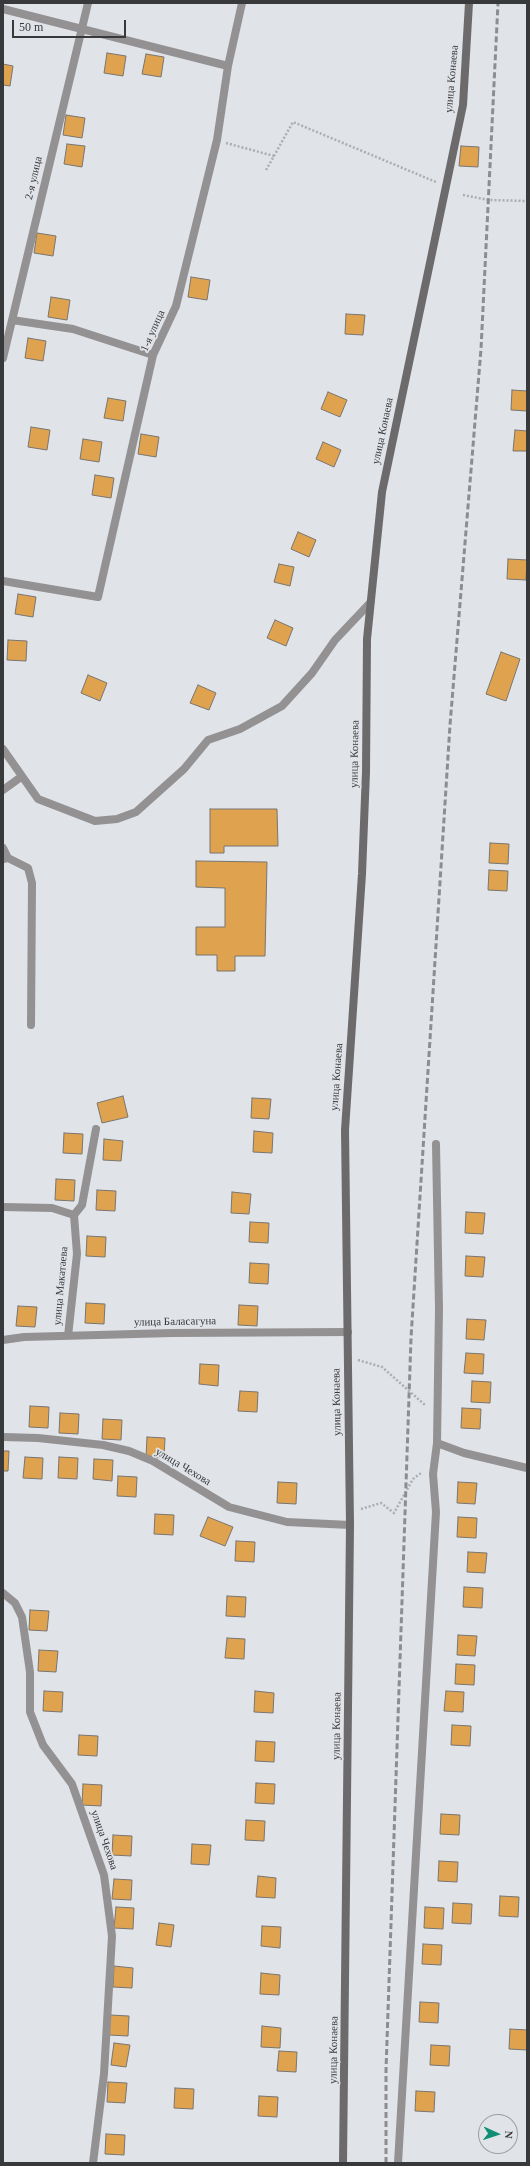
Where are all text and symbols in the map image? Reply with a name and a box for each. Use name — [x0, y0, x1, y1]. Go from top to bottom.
scale bar — [14, 12, 128, 38]
text: 50 m — [19, 20, 43, 34]
street label: улица Конаева — [442, 45, 462, 113]
street label: 2-я улица — [23, 155, 45, 201]
street label: 1-я улица — [138, 308, 168, 354]
street label: улица Конаева — [369, 396, 397, 466]
street label: улица Конаева — [348, 720, 362, 788]
street label: улица Конаева — [328, 1043, 346, 1111]
street label: улица Макатаева — [51, 1246, 71, 1326]
street label: улица Баласагуна — [134, 1315, 216, 1329]
street label: улица Конаева — [330, 1368, 344, 1436]
street label: улица Чехова — [153, 1445, 213, 1489]
street label: улица Конаева — [330, 1692, 344, 1760]
street label: улица Чехова — [88, 1808, 120, 1872]
street label: улица Конаева — [327, 2016, 341, 2084]
north arrow — [478, 2114, 518, 2154]
text: N — [503, 2130, 515, 2139]

